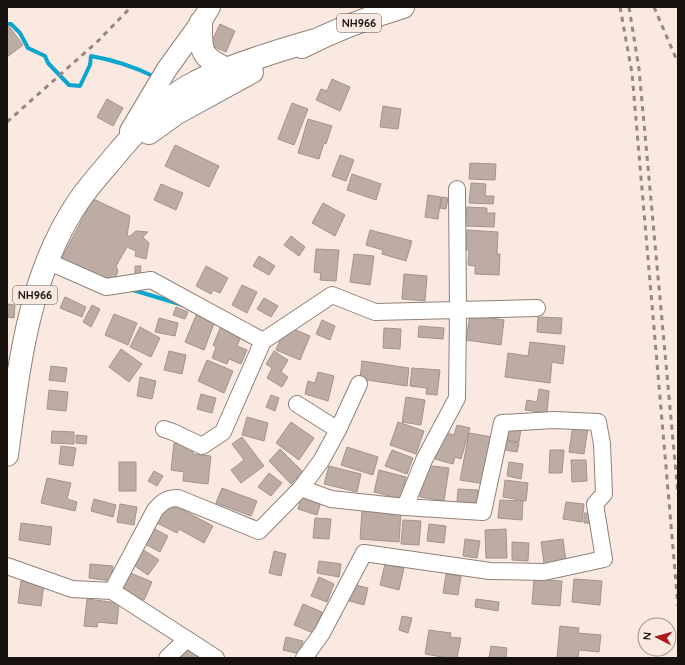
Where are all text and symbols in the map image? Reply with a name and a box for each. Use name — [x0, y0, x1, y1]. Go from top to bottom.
road number: NH966 — [337, 14, 381, 32]
road number: NH966 — [13, 286, 57, 304]
north arrow — [637, 617, 677, 657]
text: N — [640, 631, 654, 641]

